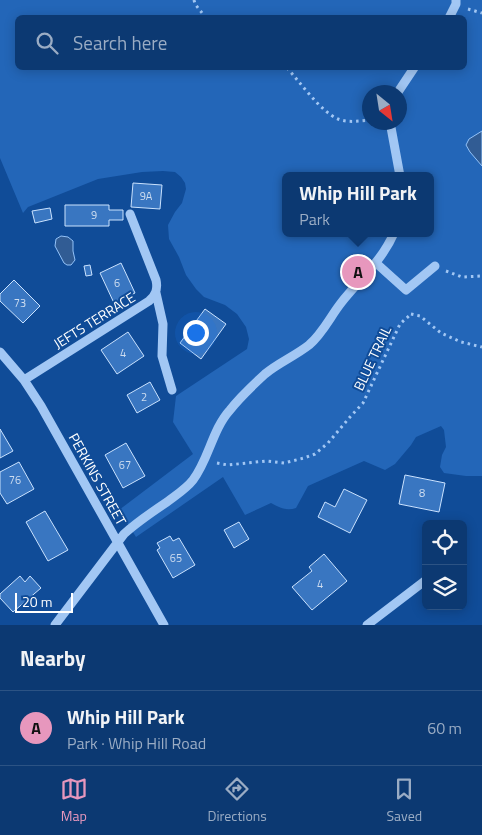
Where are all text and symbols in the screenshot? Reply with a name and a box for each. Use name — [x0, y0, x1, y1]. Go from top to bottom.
search box — [15, 15, 467, 70]
text: Search here — [73, 28, 167, 57]
icon: search — [33, 29, 61, 57]
north arrow — [362, 85, 407, 130]
popup — [282, 172, 434, 237]
text: Whip Hill Park — [299, 178, 417, 207]
house number: 9A — [140, 188, 153, 204]
house number: 9 — [91, 207, 97, 223]
text: Park — [299, 207, 330, 231]
pin: A — [342, 253, 374, 291]
house number: 6 — [114, 275, 120, 291]
street label: JEFTS TERRACE — [49, 286, 139, 354]
house number: 73 — [14, 295, 26, 311]
your location — [183, 320, 209, 346]
street label: BLUE TRAIL — [348, 322, 396, 394]
house number: 4 — [120, 345, 126, 361]
house number: 2 — [141, 389, 147, 405]
street label: PERKINS STREET — [64, 429, 132, 530]
house number: 67 — [119, 457, 131, 473]
house number: 76 — [9, 472, 21, 488]
house number: 8 — [419, 485, 425, 501]
map controls — [422, 520, 467, 610]
button: locate — [422, 520, 467, 565]
house number: 65 — [170, 550, 182, 566]
button: layers — [422, 565, 467, 610]
house number: 4 — [317, 576, 323, 592]
scale bar — [15, 590, 72, 613]
text: 20 m — [22, 591, 52, 612]
text: Nearby — [20, 642, 85, 674]
text: Whip Hill Park — [67, 702, 184, 731]
text: A — [31, 716, 41, 740]
text: 60 m — [427, 716, 462, 740]
text: Park · Whip Hill Road — [67, 731, 206, 755]
tab: Map — [60, 775, 88, 826]
tab: Directions — [207, 775, 267, 826]
tab: Saved — [387, 775, 422, 826]

